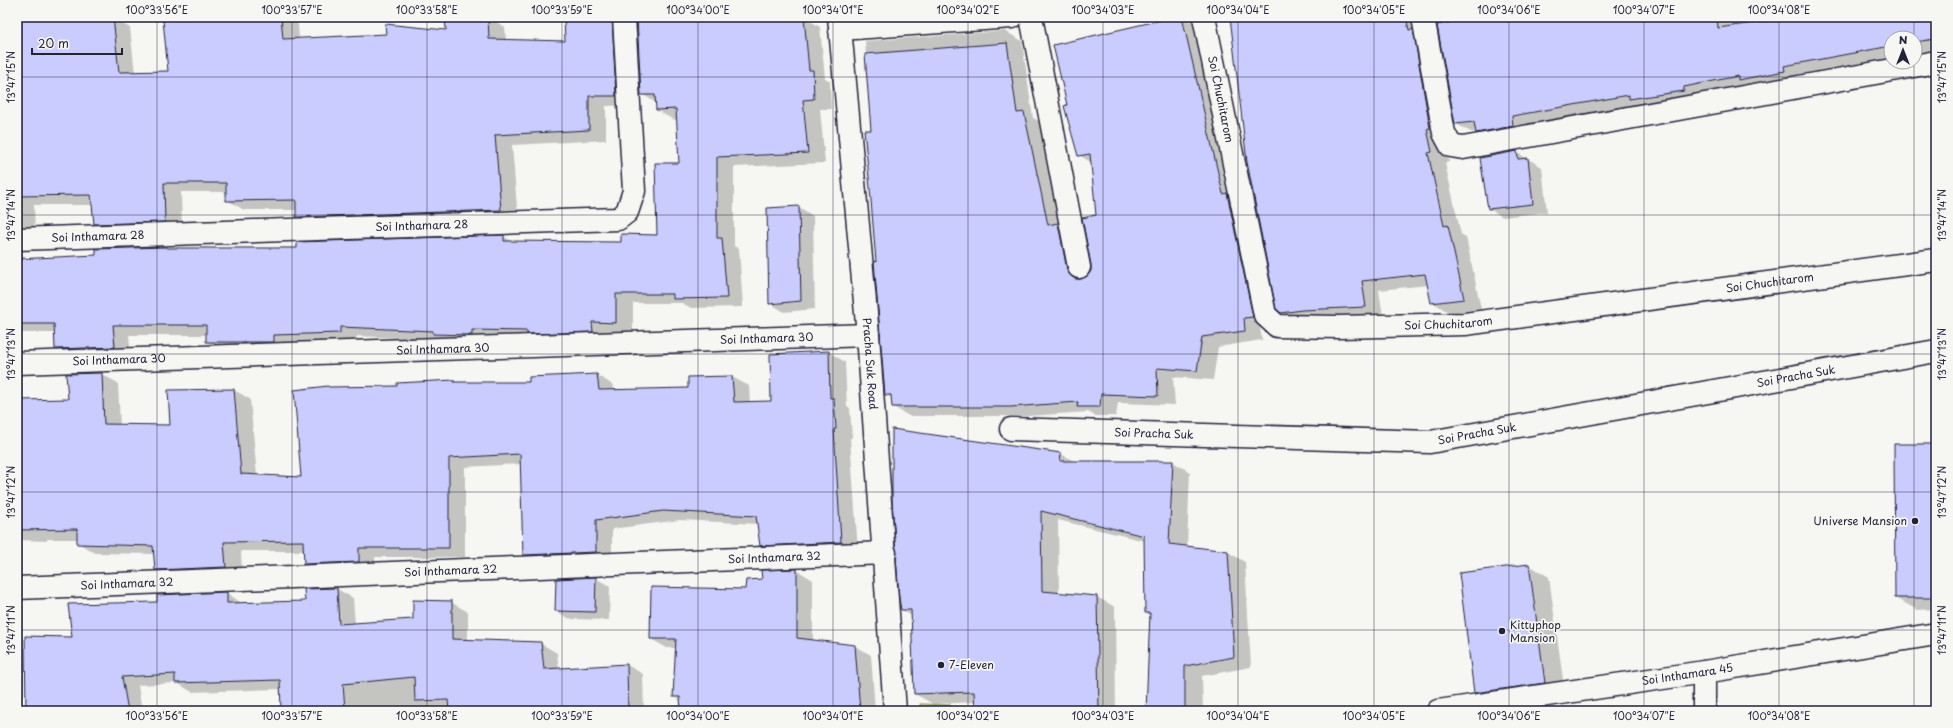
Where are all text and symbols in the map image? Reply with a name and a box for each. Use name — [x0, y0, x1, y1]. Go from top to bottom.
text: 100°33'56"E — [126, 2, 188, 17]
text: 100°33'57"E — [261, 2, 323, 17]
text: 100°33'58"E — [396, 2, 458, 17]
text: 100°33'59"E — [531, 2, 593, 17]
text: 100°34'00"E — [666, 2, 730, 17]
text: 100°34'01"E — [803, 2, 864, 17]
text: 100°34'02"E — [936, 2, 1000, 17]
text: 100°34'03"E — [1072, 2, 1134, 17]
text: 100°34'04"E — [1207, 2, 1269, 17]
text: 100°34'05"E — [1343, 2, 1405, 17]
text: 100°34'06"E — [1477, 2, 1541, 17]
text: 100°34'07"E — [1613, 2, 1675, 17]
text: 100°34'08"E — [1748, 2, 1810, 17]
scale bar — [32, 30, 122, 56]
north arrow — [1883, 30, 1923, 70]
text: N — [1899, 31, 1908, 48]
text: 20 m — [38, 34, 69, 52]
text: 13°47'15"N — [3, 51, 18, 103]
text: 13°47'15"N — [1934, 51, 1949, 103]
street label: Soi Chuchitarom — [1204, 54, 1239, 144]
text: 13°47'14"N — [3, 189, 18, 241]
text: 13°47'14"N — [1934, 189, 1949, 241]
street label: Soi Inthamara 28 — [375, 215, 469, 235]
street label: Soi Inthamara 28 — [51, 226, 145, 246]
street label: Soi Chuchitarom — [1725, 268, 1815, 296]
street label: Soi Chuchitarom — [1404, 311, 1494, 333]
street label: Pracha Suk Road — [858, 317, 882, 411]
text: 13°47'13"N — [3, 328, 18, 380]
street label: Soi Inthamara 30 — [720, 328, 814, 348]
text: 13°47'13"N — [1934, 328, 1949, 380]
street label: Soi Inthamara 30 — [396, 338, 490, 359]
street label: Soi Inthamara 30 — [72, 349, 166, 369]
street label: Soi Pracha Suk — [1755, 360, 1837, 391]
street label: Soi Pracha Suk — [1436, 418, 1518, 448]
street label: Soi Pracha Suk — [1114, 423, 1194, 443]
text: 13°47'12"N — [3, 465, 18, 518]
text: 13°47'12"N — [1934, 465, 1949, 518]
place label: Universe Mansion — [1813, 512, 1907, 529]
marker: Universe Mansion — [1910, 516, 1920, 526]
street label: Soi Inthamara 32 — [728, 547, 821, 567]
street label: Soi Inthamara 32 — [404, 560, 498, 580]
street label: Soi Inthamara 32 — [80, 573, 174, 593]
text: 13°47'11"N — [3, 605, 18, 655]
text: 13°47'11"N — [1934, 605, 1949, 655]
place label: Kittyphop Mansion — [1510, 616, 1561, 646]
marker: Kittyphop Mansion — [1497, 626, 1507, 636]
place label: 7-Eleven — [949, 656, 994, 673]
street label: Soi Inthamara 45 — [1640, 658, 1734, 689]
marker: 7-Eleven — [936, 660, 946, 670]
text: 100°33'56"E — [126, 708, 188, 723]
text: 100°33'57"E — [261, 708, 323, 723]
text: 100°33'58"E — [396, 708, 458, 723]
text: 100°33'59"E — [531, 708, 593, 723]
text: 100°34'00"E — [666, 708, 730, 723]
text: 100°34'01"E — [803, 708, 864, 723]
text: 100°34'02"E — [936, 708, 1000, 723]
text: 100°34'03"E — [1072, 708, 1134, 723]
text: 100°34'04"E — [1207, 708, 1269, 723]
text: 100°34'05"E — [1343, 708, 1405, 723]
text: 100°34'06"E — [1477, 708, 1541, 723]
text: 100°34'07"E — [1613, 708, 1675, 723]
text: 100°34'08"E — [1748, 708, 1810, 723]

